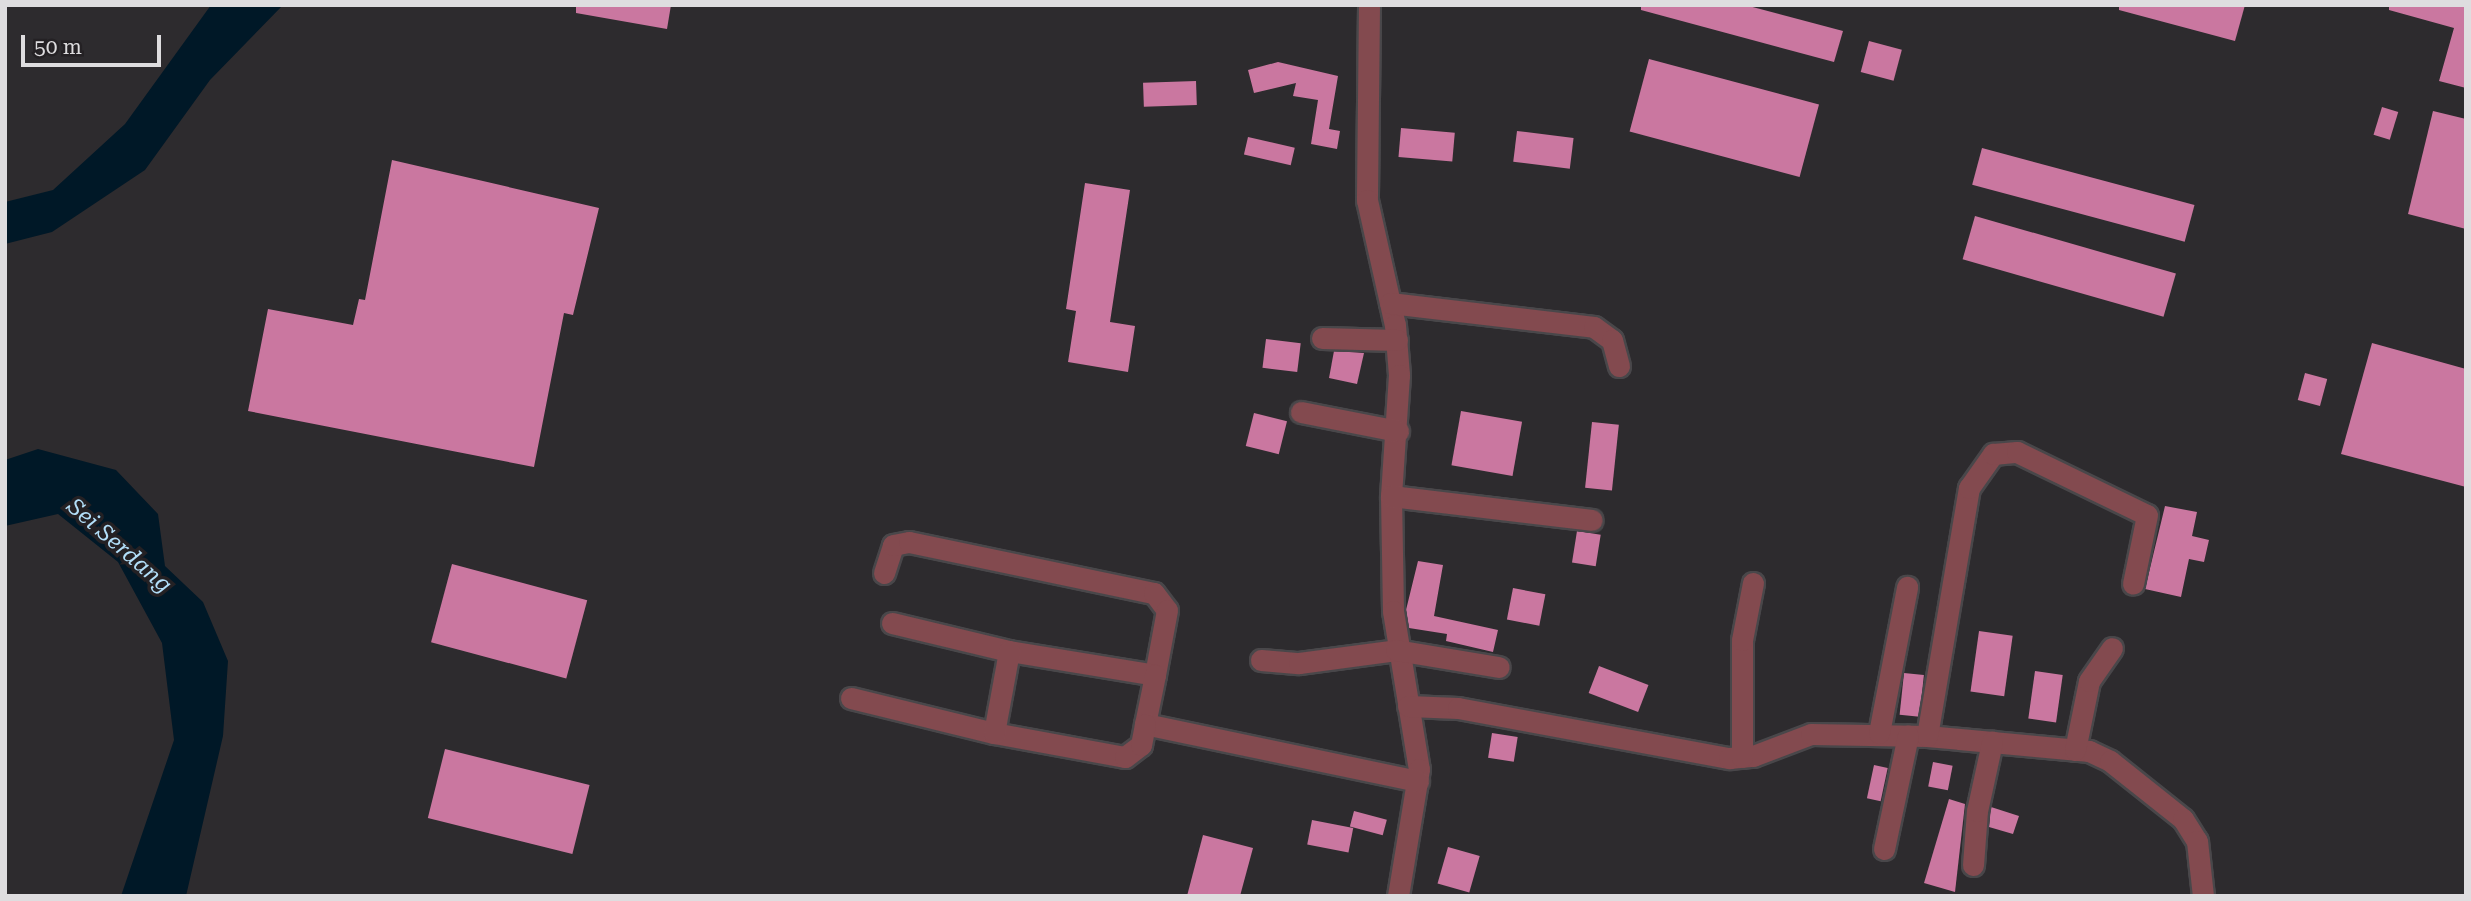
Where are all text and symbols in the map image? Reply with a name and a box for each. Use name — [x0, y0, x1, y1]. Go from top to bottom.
scale bar — [24, 21, 164, 65]
text: 50 m — [34, 35, 82, 59]
water label: Sei Serdang — [61, 493, 177, 599]

